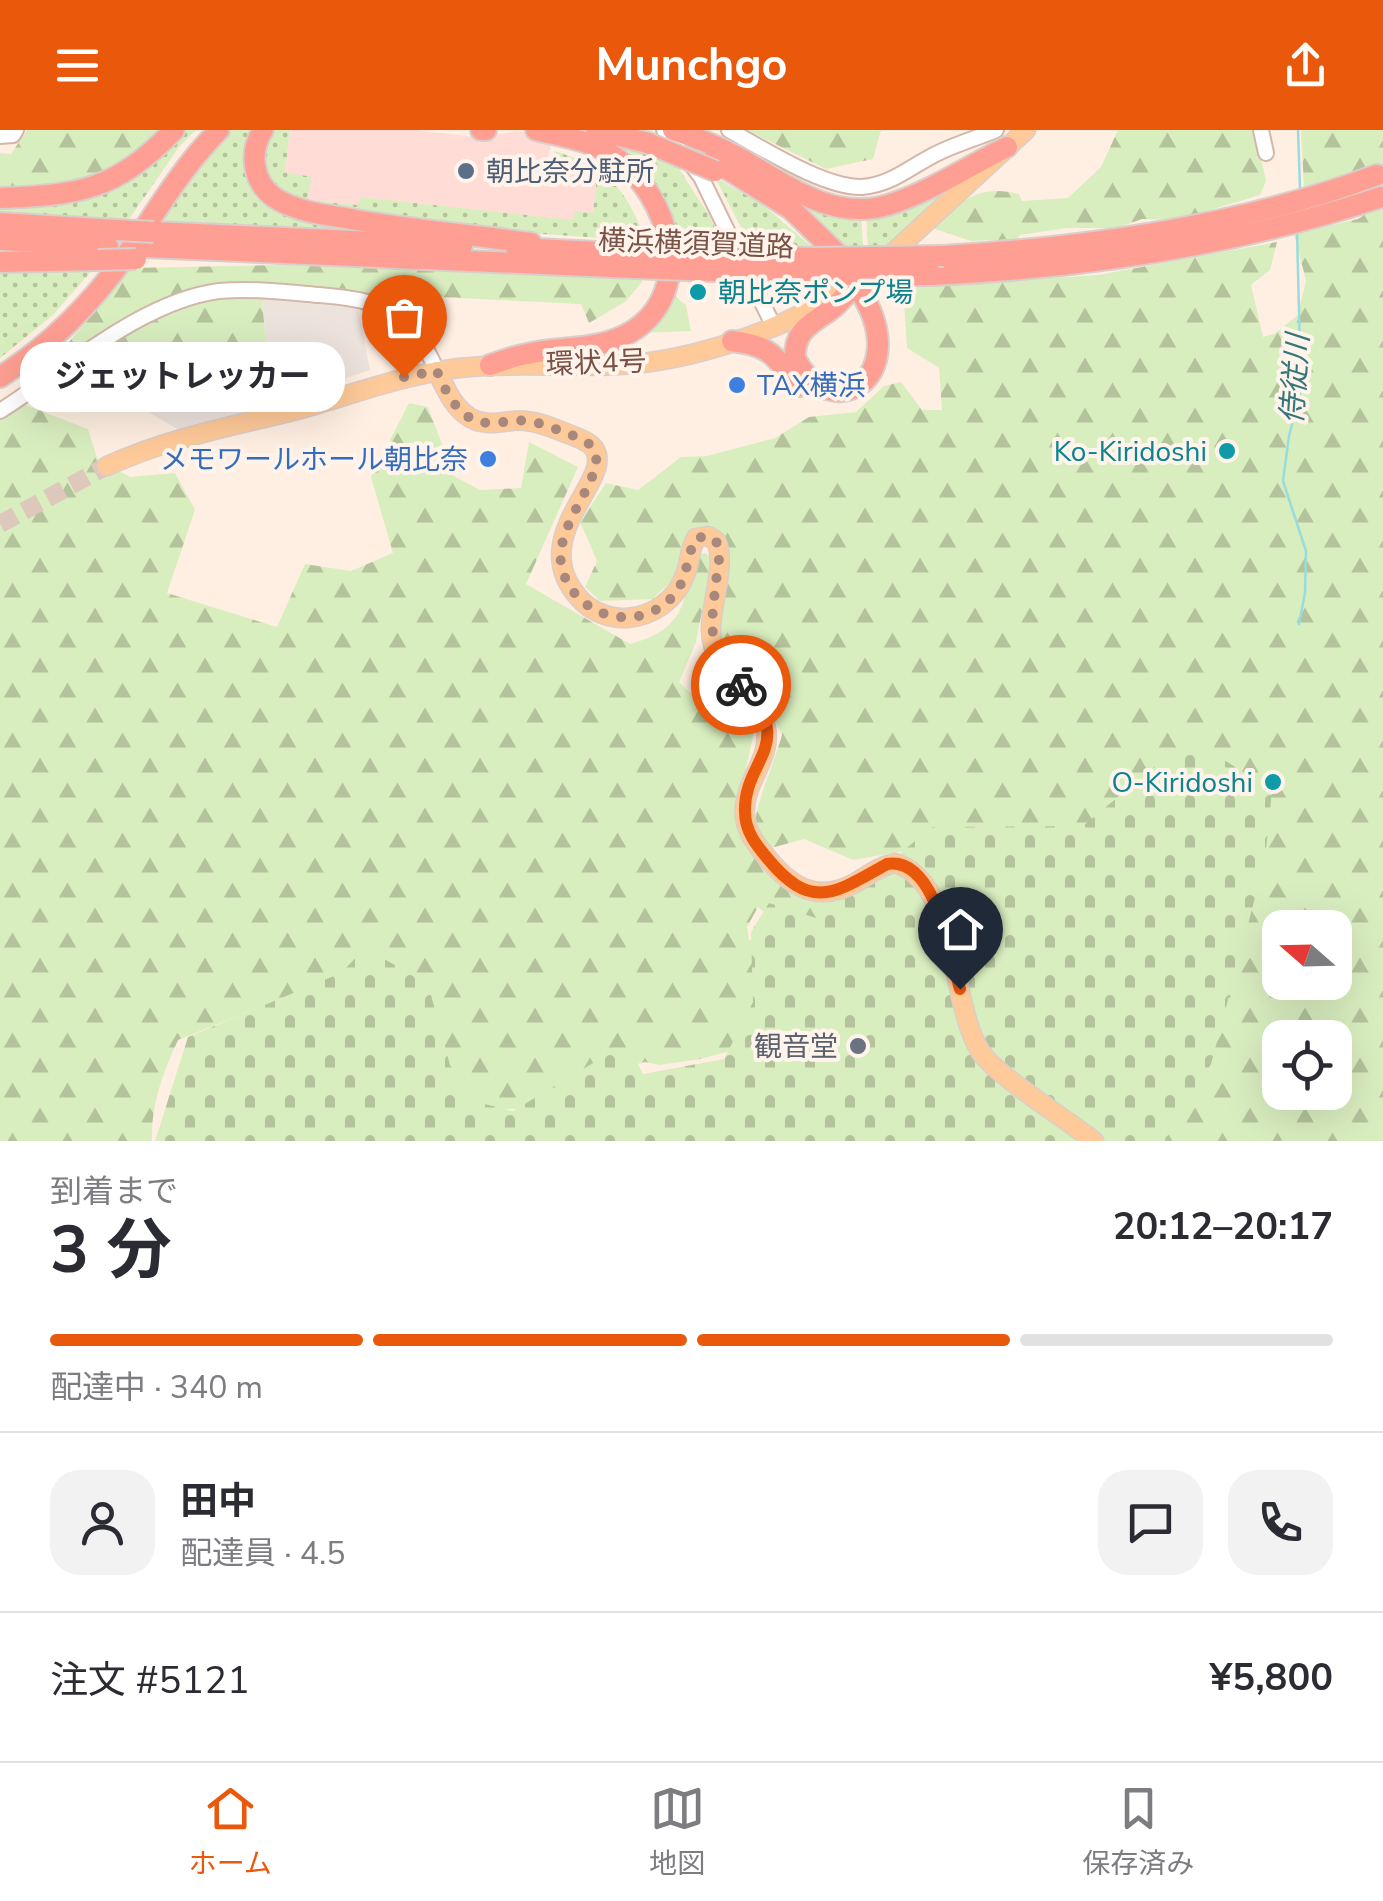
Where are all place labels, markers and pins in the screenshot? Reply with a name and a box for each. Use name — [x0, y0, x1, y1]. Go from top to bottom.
place label: 朝比奈分駐所 — [486, 153, 654, 191]
marker: 朝比奈分駐所 — [455, 160, 477, 182]
place label: 朝比奈ポンプ場 — [718, 274, 913, 312]
pin — [362, 275, 447, 378]
marker: 朝比奈ポンプ場 — [687, 281, 709, 303]
callout: ジェットレッカー — [19, 342, 344, 412]
place label: TAX横浜 — [757, 367, 866, 405]
marker: TAX横浜 — [726, 374, 748, 396]
place label: Ko-Kiridoshi — [1054, 433, 1207, 471]
marker: Ko-Kiridoshi — [1216, 440, 1238, 462]
place label: メモワールホール朝比奈 — [160, 441, 468, 479]
marker: メモワールホール朝比奈 — [477, 448, 499, 470]
place label: O-Kiridoshi — [1111, 764, 1253, 802]
marker: O-Kiridoshi — [1262, 771, 1284, 793]
pin — [918, 887, 1003, 990]
place label: 観音堂 — [754, 1028, 838, 1066]
marker: 観音堂 — [847, 1035, 869, 1057]

